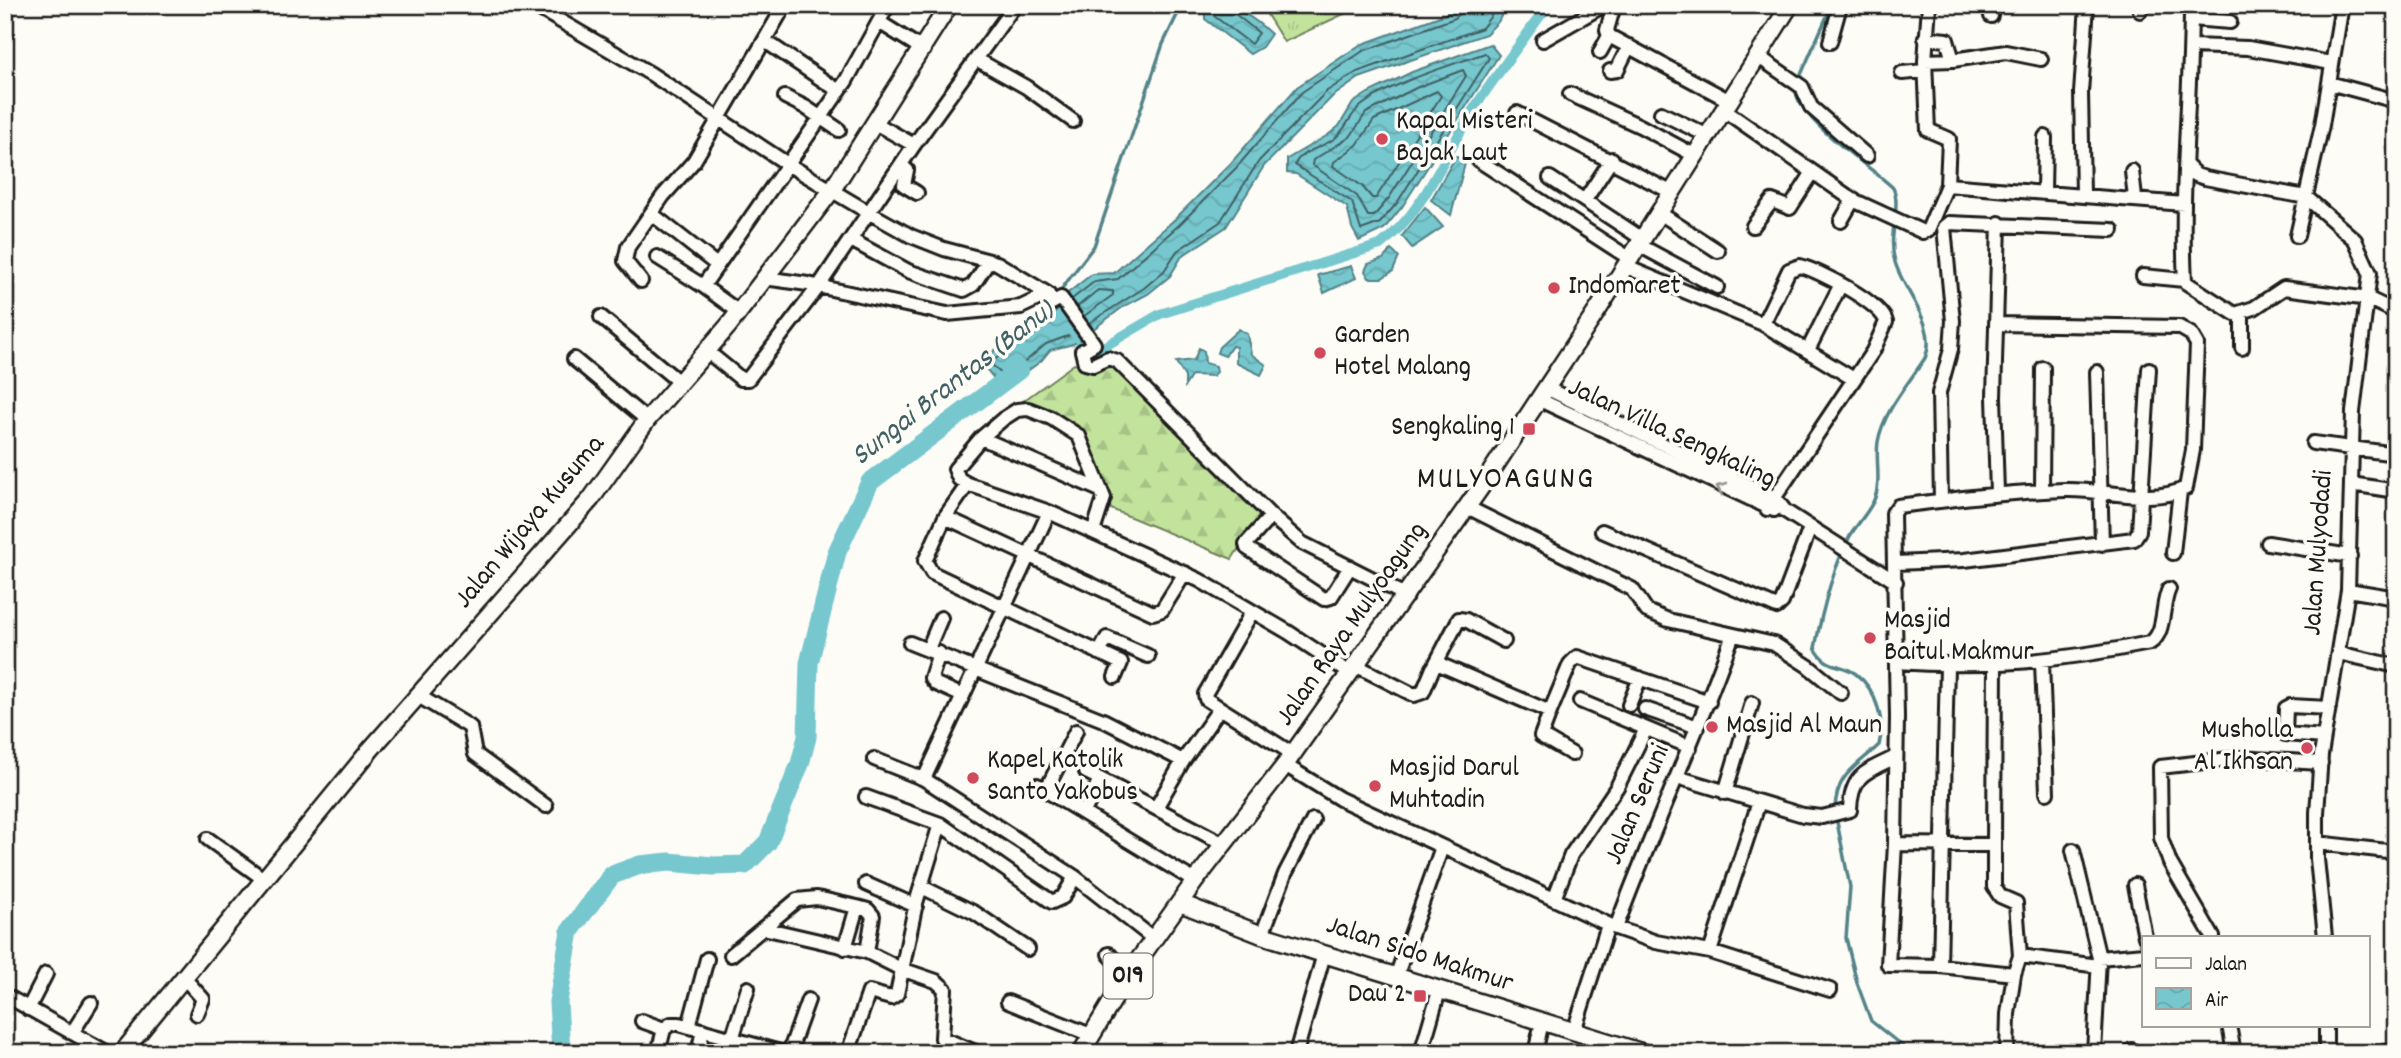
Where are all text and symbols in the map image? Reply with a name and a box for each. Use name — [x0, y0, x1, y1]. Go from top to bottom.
place label: Kapal Misteri Bajak Laut — [1396, 103, 1533, 175]
marker: Kapal Misteri Bajak Laut — [1374, 131, 1390, 147]
place label: Indomaret — [1568, 268, 1681, 308]
marker: Indomaret — [1546, 280, 1562, 296]
water label: Sungai Brantas (Banu) — [843, 290, 1067, 478]
place label: Garden Hotel Malang — [1334, 317, 1471, 389]
marker: Garden Hotel Malang — [1312, 345, 1328, 361]
street label: Jalan Villa Sengkaling — [1560, 369, 1782, 501]
place label: Sengkaling 1 — [1391, 409, 1515, 449]
marker: Sengkaling 1 — [1521, 421, 1537, 437]
street label: Jalan Wijaya Kusuma — [446, 427, 616, 619]
district label: MULYOAGUNG — [1417, 458, 1595, 504]
street label: Jalan Mulyodadi — [2294, 469, 2346, 637]
one-way arrow — [1716, 482, 1728, 496]
street label: Jalan Raya Mulyoagung — [1267, 515, 1439, 735]
place label: Masjid Baitul Makmur — [1884, 602, 2034, 674]
marker: Masjid Baitul Makmur — [1862, 630, 1878, 646]
place label: Masjid Al Maun — [1726, 707, 1882, 747]
place label: Musholla Al Ikhsan — [2194, 712, 2294, 784]
marker: Masjid Al Maun — [1704, 719, 1720, 735]
street label: Jalan Seruni — [1596, 738, 1682, 872]
marker: Musholla Al Ikhsan — [2299, 740, 2315, 756]
place label: Kapel Katolik Santo Yakobus — [987, 742, 1138, 814]
place label: Masjid Darul Muhtadin — [1389, 750, 1519, 822]
marker: Kapel Katolik Santo Yakobus — [965, 770, 981, 786]
marker: Masjid Darul Muhtadin — [1367, 778, 1383, 794]
street label: Jalan Sido Makmur — [1320, 907, 1518, 1005]
legend — [2142, 936, 2370, 1026]
text: Jalan — [2205, 951, 2247, 981]
road number: 019 — [1104, 953, 1152, 998]
place label: Dau 2 — [1348, 976, 1406, 1016]
text: Air — [2205, 987, 2228, 1017]
marker: Dau 2 — [1412, 988, 1428, 1004]

